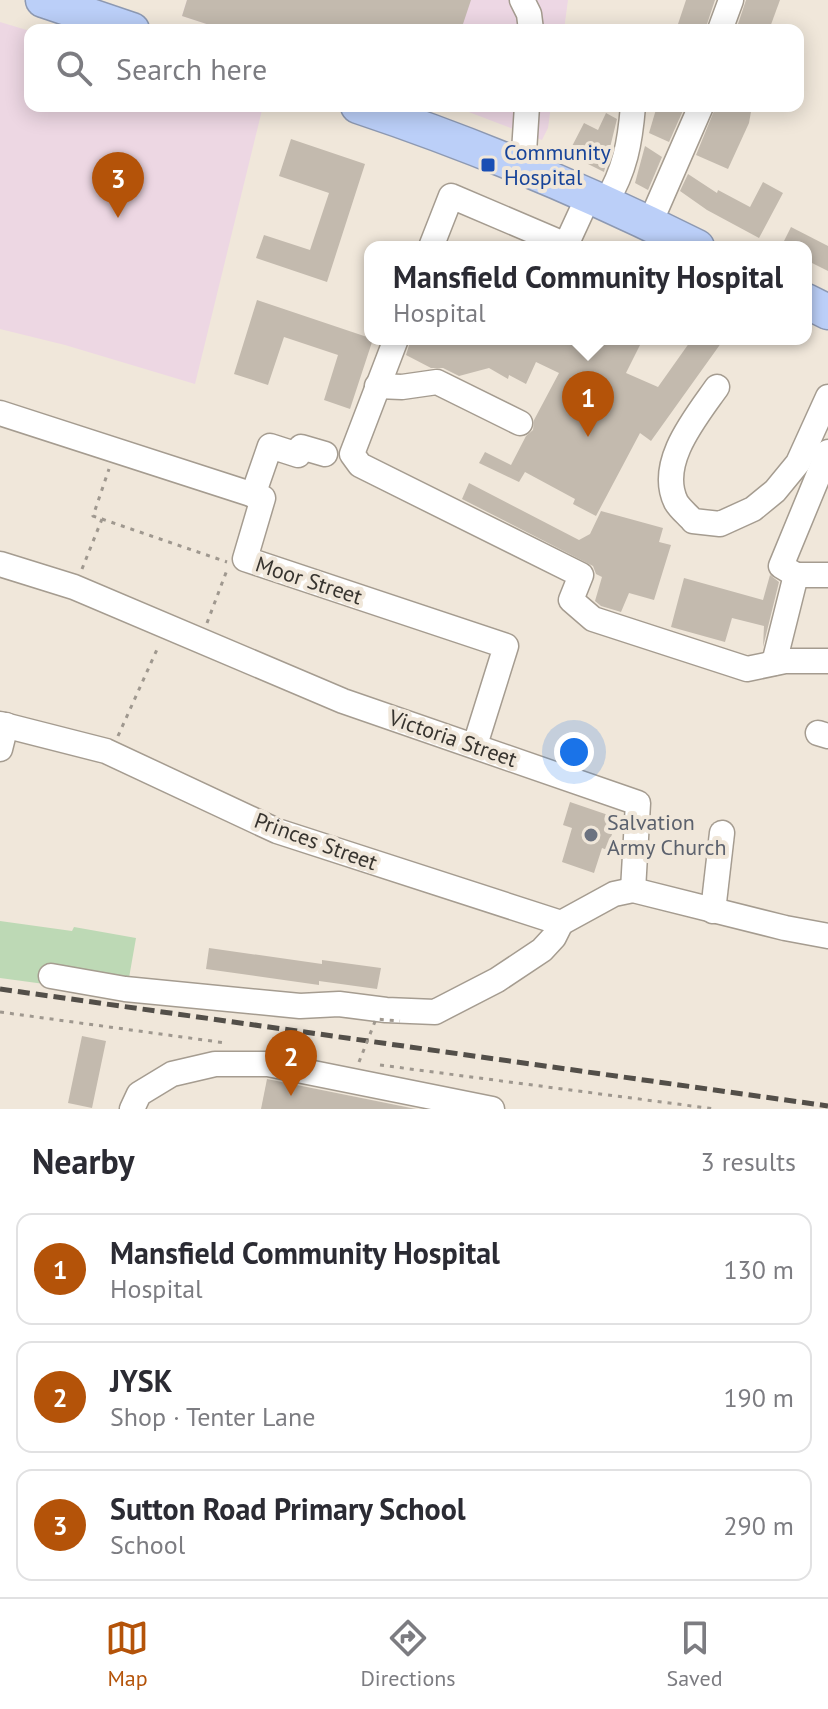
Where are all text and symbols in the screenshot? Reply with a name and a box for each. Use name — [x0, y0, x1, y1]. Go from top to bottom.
search box — [24, 24, 804, 112]
icon: search — [52, 46, 96, 90]
text: Search here — [116, 49, 267, 88]
place label: Community Hospital — [504, 138, 612, 191]
pin: 3 — [92, 152, 144, 218]
marker: Community Hospital — [479, 156, 497, 174]
popup — [364, 241, 812, 345]
text: Mansfield Community Hospital — [393, 257, 783, 296]
text: Hospital — [393, 296, 486, 329]
pin: 1 — [562, 371, 614, 437]
street label: Moor Street — [252, 550, 366, 611]
street label: Victoria Street — [384, 703, 521, 773]
your location — [554, 732, 594, 772]
street label: Princes Street — [251, 806, 382, 876]
place label: Salvation Army Church — [607, 808, 726, 861]
marker: Salvation Army Church — [582, 826, 600, 844]
pin: 2 — [265, 1030, 317, 1096]
text: Nearby — [32, 1139, 134, 1183]
text: 3 results — [701, 1145, 796, 1178]
text: Mansfield Community Hospital — [110, 1233, 500, 1272]
text: 1 — [53, 1253, 67, 1286]
text: 130 m — [723, 1253, 794, 1286]
text: Hospital — [110, 1272, 203, 1305]
text: JYSK — [110, 1361, 172, 1400]
text: 2 — [53, 1381, 67, 1414]
text: 190 m — [723, 1381, 794, 1414]
text: Shop · Tenter Lane — [110, 1400, 315, 1433]
text: Sutton Road Primary School — [110, 1489, 466, 1528]
text: 3 — [53, 1509, 67, 1542]
text: 290 m — [723, 1509, 794, 1542]
text: School — [110, 1528, 185, 1561]
tab: Map — [105, 1616, 149, 1692]
tab: Directions — [360, 1616, 456, 1692]
tab: Saved — [667, 1616, 722, 1692]

